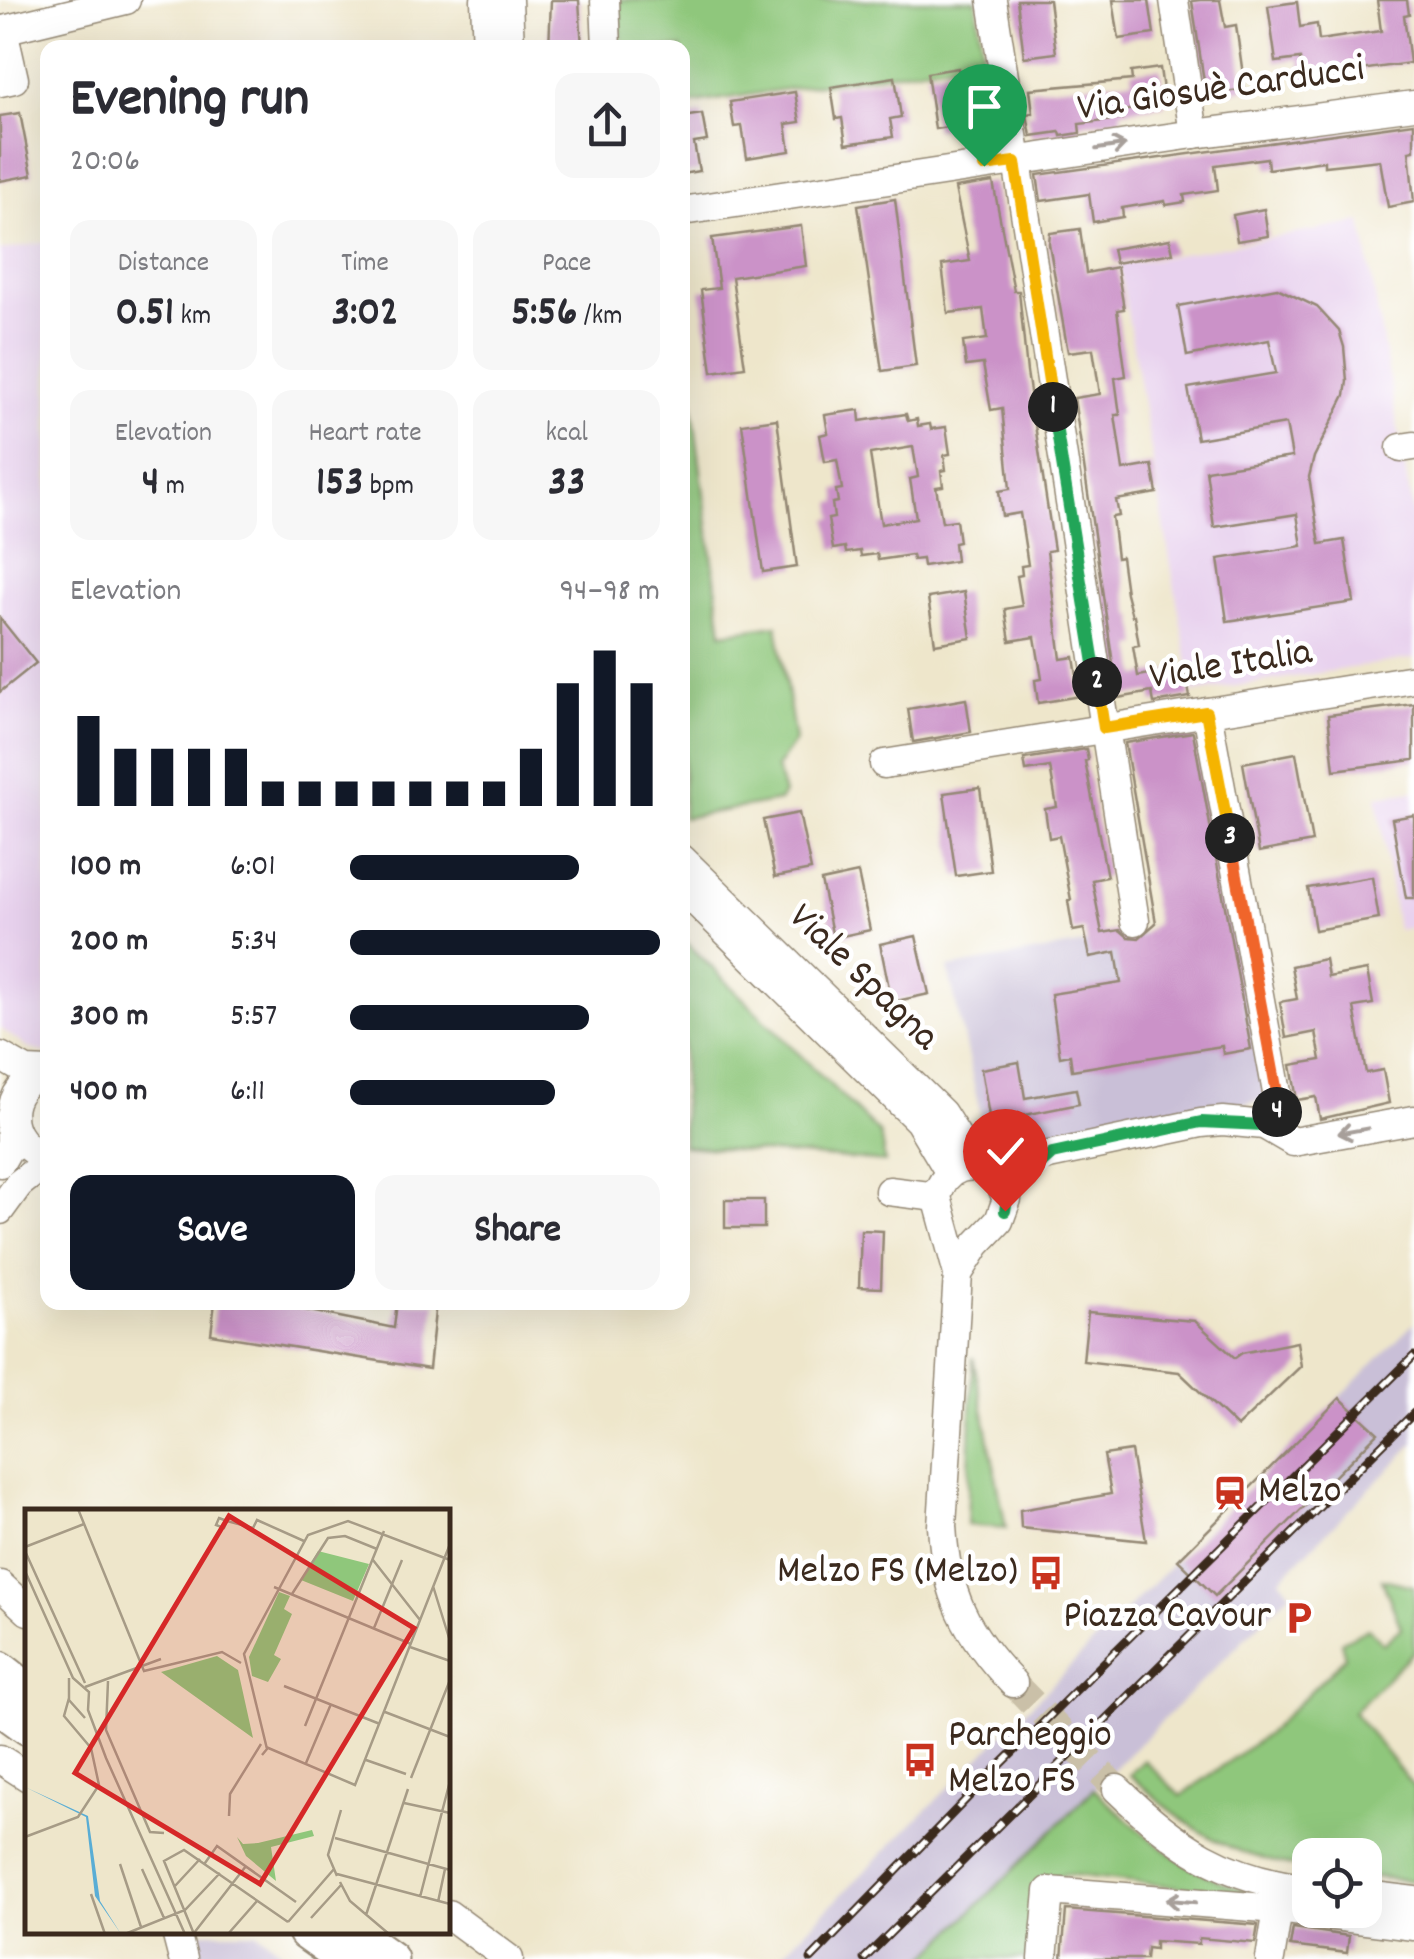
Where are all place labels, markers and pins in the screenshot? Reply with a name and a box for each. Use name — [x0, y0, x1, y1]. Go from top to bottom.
pin — [942, 64, 1027, 167]
pin: 1 — [1028, 382, 1078, 432]
pin: 2 — [1072, 657, 1122, 707]
pin: 3 — [1205, 813, 1255, 863]
pin: 4 — [1252, 1087, 1302, 1137]
pin — [963, 1109, 1048, 1212]
place label: Melzo — [1258, 1465, 1342, 1522]
station icon: Melzo — [1211, 1474, 1249, 1512]
place label: Melzo FS (Melzo) — [777, 1545, 1018, 1602]
bus stop icon: Melzo FS (Melzo) — [1027, 1554, 1065, 1592]
place label: Piazza Cavour — [1063, 1590, 1271, 1647]
parking icon: Piazza Cavour — [1280, 1599, 1318, 1637]
place label: Parcheggio Melzo FS — [948, 1709, 1112, 1812]
bus stop icon: Parcheggio Melzo FS — [901, 1741, 939, 1779]

